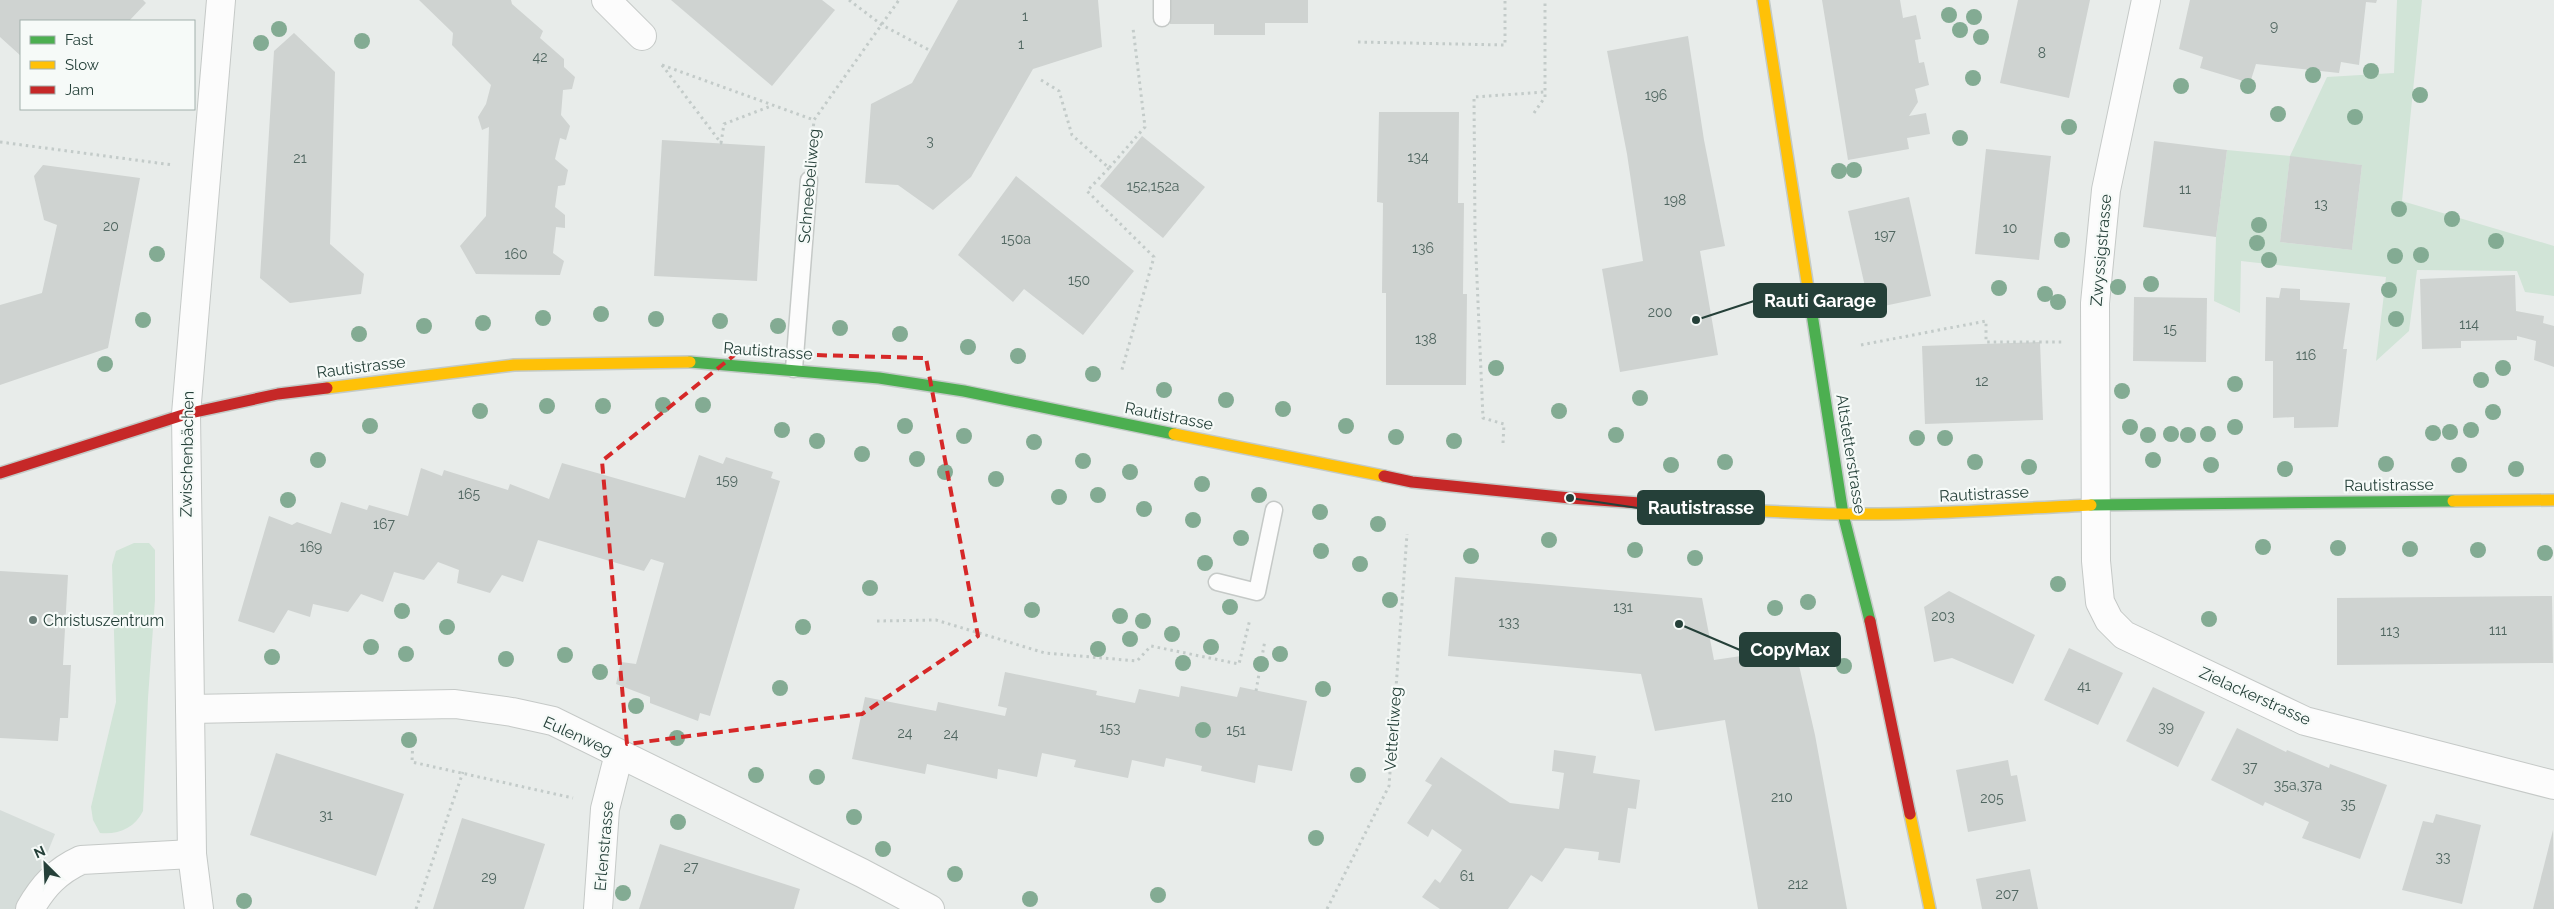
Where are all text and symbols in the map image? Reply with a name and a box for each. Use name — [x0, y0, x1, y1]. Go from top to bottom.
house number: 1 — [1022, 8, 1028, 24]
house number: 9 — [2270, 18, 2278, 34]
legend — [20, 20, 195, 110]
text: Fast — [65, 31, 93, 49]
house number: 1 — [1018, 36, 1024, 52]
house number: 8 — [2038, 45, 2046, 61]
house number: 42 — [533, 49, 547, 65]
text: Slow — [65, 56, 99, 74]
text: Jam — [65, 81, 94, 99]
house number: 196 — [1645, 87, 1667, 103]
street label: Schneebeliweg — [795, 128, 823, 244]
house number: 3 — [926, 133, 934, 149]
house number: 134 — [1407, 149, 1429, 165]
house number: 21 — [293, 150, 307, 166]
house number: 152,152a — [1127, 178, 1179, 194]
house number: 11 — [2179, 181, 2191, 197]
house number: 198 — [1664, 192, 1686, 208]
street label: Zwyssigstrasse — [2087, 193, 2115, 307]
house number: 13 — [2314, 196, 2328, 212]
house number: 20 — [103, 218, 119, 234]
house number: 10 — [2003, 220, 2017, 236]
house number: 197 — [1874, 227, 1896, 243]
house number: 150a — [1001, 231, 1031, 247]
house number: 136 — [1412, 240, 1434, 256]
house number: 160 — [504, 246, 528, 262]
house number: 150 — [1068, 272, 1090, 288]
callout: Rauti Garage — [1754, 284, 1886, 317]
text: Rauti Garage — [1764, 290, 1876, 311]
house number: 200 — [1648, 304, 1672, 320]
house number: 114 — [2459, 316, 2479, 332]
house number: 15 — [2163, 321, 2177, 337]
house number: 138 — [1415, 331, 1437, 347]
street label: Rautistrasse — [723, 338, 813, 364]
house number: 116 — [2296, 347, 2316, 363]
street label: Rautistrasse — [315, 352, 407, 382]
house number: 12 — [1975, 373, 1989, 389]
street label: Zwischenbächen — [176, 391, 198, 517]
street label: Altstetterstrasse — [1832, 393, 1870, 515]
street label: Rautistrasse — [1123, 398, 1215, 434]
house number: 159 — [716, 472, 738, 488]
street label: Rautistrasse — [2344, 475, 2434, 495]
street label: Rautistrasse — [1939, 482, 2029, 506]
house number: 165 — [458, 486, 480, 502]
callout: Rautistrasse — [1638, 491, 1764, 524]
text: Rautistrasse — [1648, 497, 1754, 518]
house number: 167 — [373, 516, 395, 532]
house number: 169 — [300, 539, 322, 555]
house number: 131 — [1613, 599, 1633, 615]
house number: 203 — [1931, 608, 1955, 624]
place label: Christuszentrum — [43, 611, 164, 630]
marker: Christuszentrum — [27, 614, 39, 626]
house number: 133 — [1499, 614, 1519, 630]
house number: 111 — [2489, 622, 2507, 638]
house number: 113 — [2380, 623, 2400, 639]
callout: CopyMax — [1740, 633, 1840, 666]
text: CopyMax — [1750, 639, 1830, 660]
street label: Zielackerstrasse — [2196, 663, 2314, 729]
house number: 41 — [2077, 678, 2091, 694]
street label: Vetterliweg — [1381, 686, 1405, 772]
street label: Eulenweg — [540, 712, 616, 760]
house number: 39 — [2158, 719, 2174, 735]
house number: 153 — [1099, 720, 1121, 736]
house number: 151 — [1226, 722, 1246, 738]
house number: 24 — [898, 725, 913, 741]
house number: 24 — [944, 726, 959, 742]
house number: 37 — [2243, 759, 2258, 775]
house number: 35a,37a — [2274, 777, 2322, 793]
house number: 210 — [1771, 789, 1793, 805]
house number: 205 — [1980, 790, 2004, 806]
house number: 35 — [2340, 796, 2356, 812]
street label: Erlenstrasse — [591, 800, 617, 892]
house number: 31 — [319, 807, 333, 823]
north arrow — [20, 839, 70, 889]
text: N — [32, 843, 48, 862]
house number: 33 — [2436, 849, 2450, 865]
house number: 27 — [684, 859, 699, 875]
house number: 61 — [1460, 868, 1474, 884]
house number: 29 — [481, 869, 497, 885]
house number: 212 — [1788, 876, 1808, 892]
house number: 207 — [1995, 886, 2019, 902]

